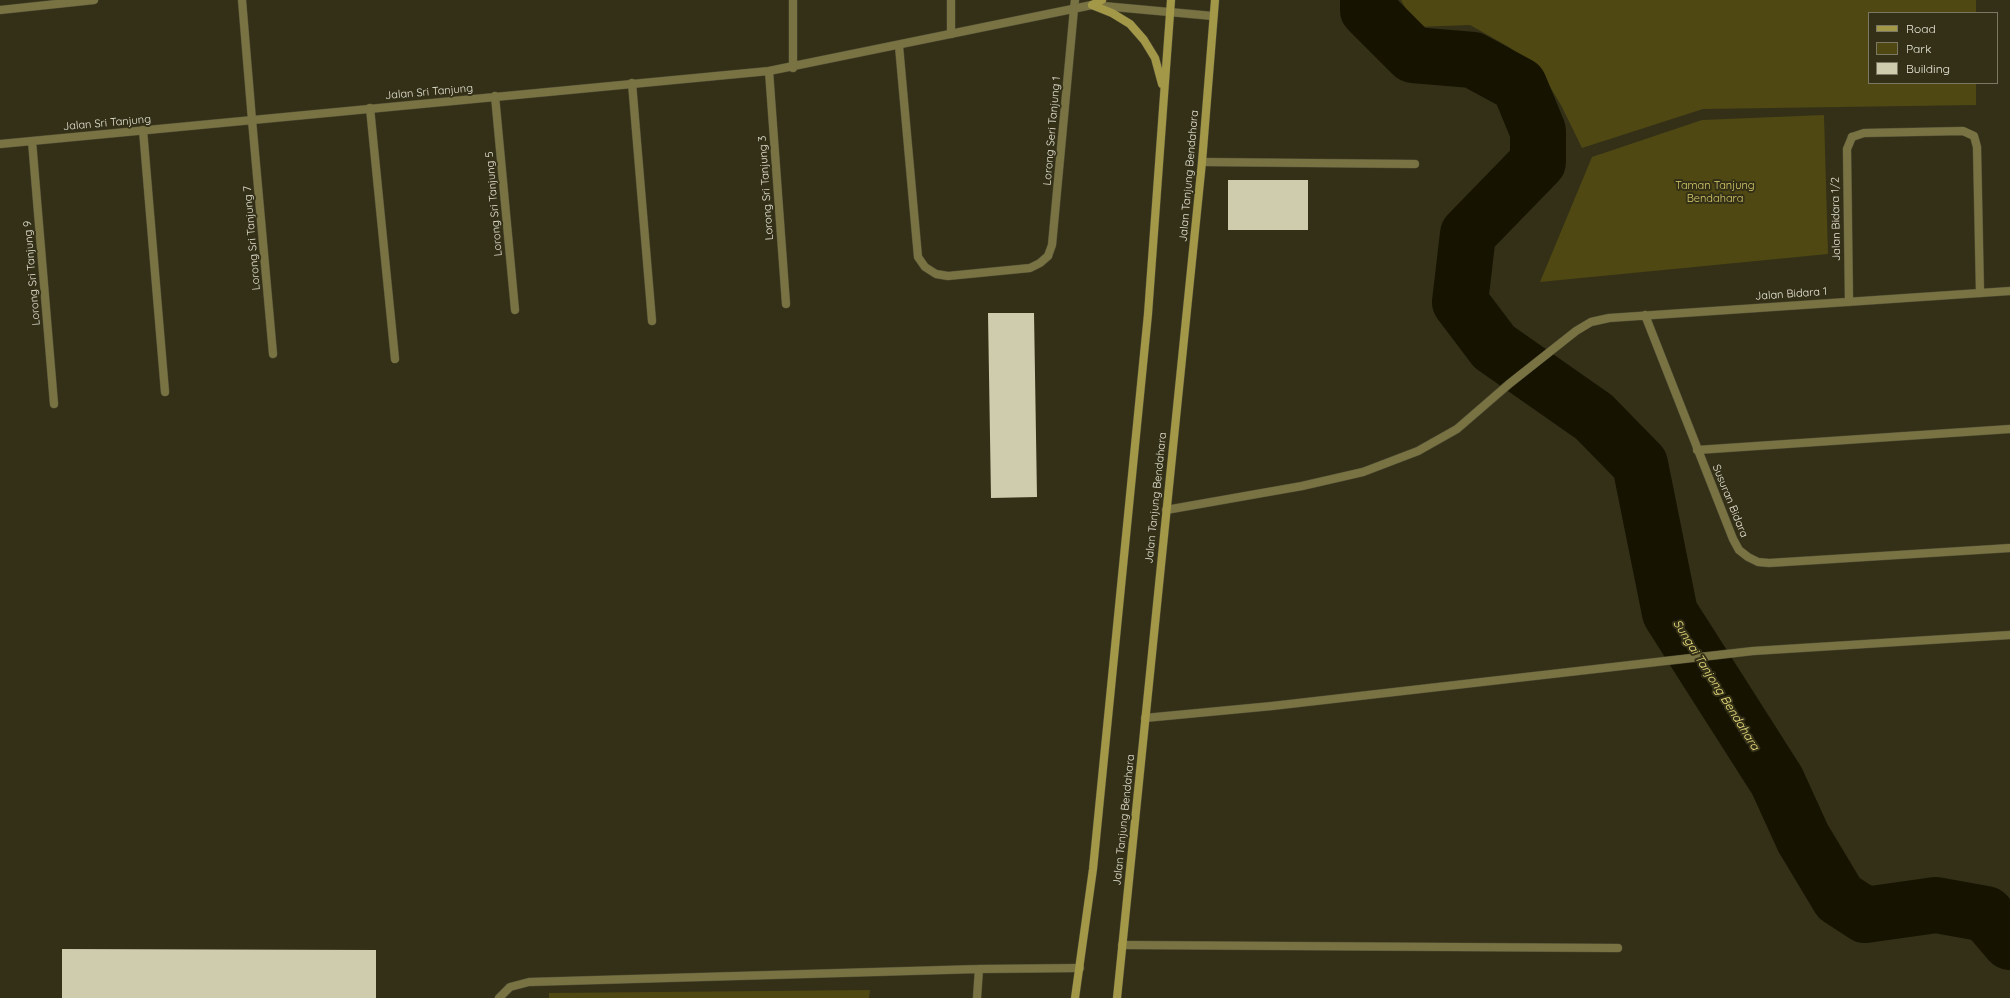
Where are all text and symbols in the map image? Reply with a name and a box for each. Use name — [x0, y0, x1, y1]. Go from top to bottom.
legend — [1868, 12, 1998, 84]
text: Road — [1906, 21, 1936, 36]
text: Park — [1906, 41, 1931, 56]
text: Building — [1906, 61, 1950, 76]
street label: Lorong Seri Tanjung 1 — [1041, 76, 1063, 186]
street label: Jalan Sri Tanjung — [384, 82, 474, 102]
street label: Jalan Tanjung Bendahara — [1177, 110, 1201, 242]
street label: Jalan Sri Tanjung — [62, 113, 152, 133]
street label: Lorong Sri Tanjung 3 — [756, 135, 776, 241]
street label: Lorong Sri Tanjung 5 — [483, 151, 505, 257]
street label: Jalan Bidara 1/2 — [1829, 177, 1843, 261]
park label: Taman Tanjung Bendahara — [1675, 179, 1755, 205]
street label: Lorong Sri Tanjung 7 — [241, 185, 263, 291]
street label: Lorong Sri Tanjung 9 — [21, 220, 43, 326]
street label: Jalan Bidara 1 — [1755, 285, 1827, 303]
street label: Jalan Tanjung Bendahara — [1143, 432, 1169, 564]
street label: Susuran Bidara — [1709, 463, 1751, 539]
water label: Sungai Tanjong Bendahara — [1670, 617, 1762, 753]
street label: Jalan Tanjung Bendahara — [1111, 754, 1137, 886]

